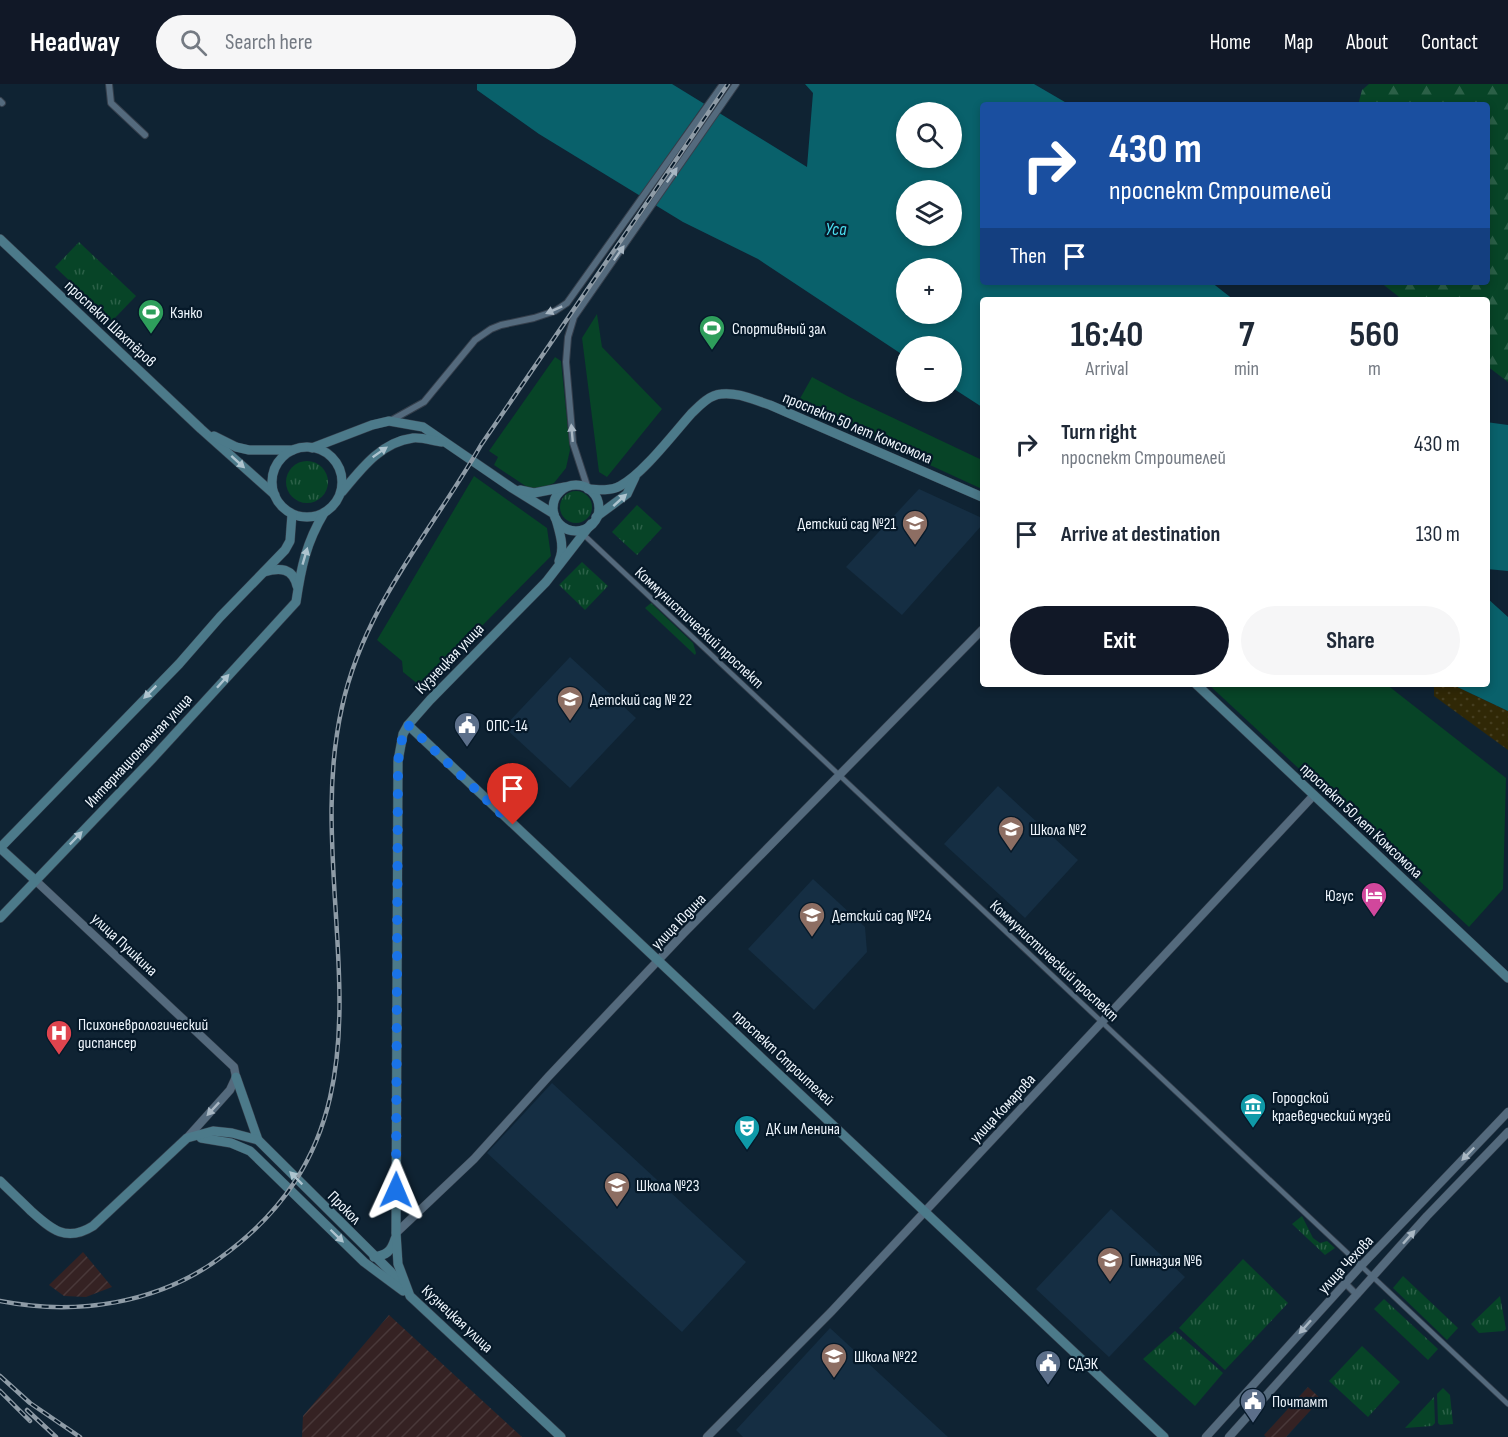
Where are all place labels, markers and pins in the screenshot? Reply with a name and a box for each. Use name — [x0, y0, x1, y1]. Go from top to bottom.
sports icon: Кэнко — [136, 297, 166, 335]
place label: Кэнко — [170, 304, 203, 323]
sports icon: Спортивный зал — [697, 313, 727, 351]
place label: Спортивный зал — [732, 320, 826, 339]
school or university icon: Детский сад №21 — [900, 508, 930, 546]
place label: Детский сад №21 — [797, 515, 896, 534]
school or university icon: Детский сад № 22 — [555, 684, 585, 722]
place label: Детский сад № 22 — [590, 691, 692, 710]
public building icon: ОПС-14 — [452, 710, 482, 748]
place label: ОПС-14 — [486, 717, 528, 736]
pin — [487, 763, 538, 825]
school or university icon: Школа №2 — [996, 814, 1026, 852]
place label: Школа №2 — [1030, 821, 1087, 840]
hotel icon: Югус — [1359, 880, 1389, 918]
place label: Югус — [1325, 887, 1354, 906]
school or university icon: Детский сад №24 — [797, 900, 827, 938]
place label: Детский сад №24 — [832, 907, 932, 926]
place label: Психоневрологический диспансер — [78, 1016, 208, 1053]
hospital icon: Психоневрологический диспансер — [44, 1018, 74, 1056]
place label: Городской краеведческий музей — [1272, 1089, 1391, 1126]
museum icon: Городской краеведческий музей — [1238, 1091, 1268, 1129]
theatre icon: ДК им Ленина — [732, 1113, 762, 1151]
place label: ДК им Ленина — [766, 1120, 840, 1139]
school or university icon: Школа №23 — [602, 1170, 632, 1208]
place label: Школа №23 — [636, 1177, 699, 1196]
school or university icon: Гимназия №6 — [1095, 1245, 1125, 1283]
place label: Гимназия №6 — [1130, 1252, 1202, 1271]
school or university icon: Школа №22 — [819, 1341, 849, 1379]
place label: Школа №22 — [854, 1348, 917, 1367]
public building icon: СДЭК — [1033, 1348, 1063, 1386]
place label: СДЭК — [1068, 1355, 1099, 1374]
public building icon: Почтамт — [1238, 1386, 1268, 1424]
place label: Почтамт — [1272, 1393, 1328, 1412]

